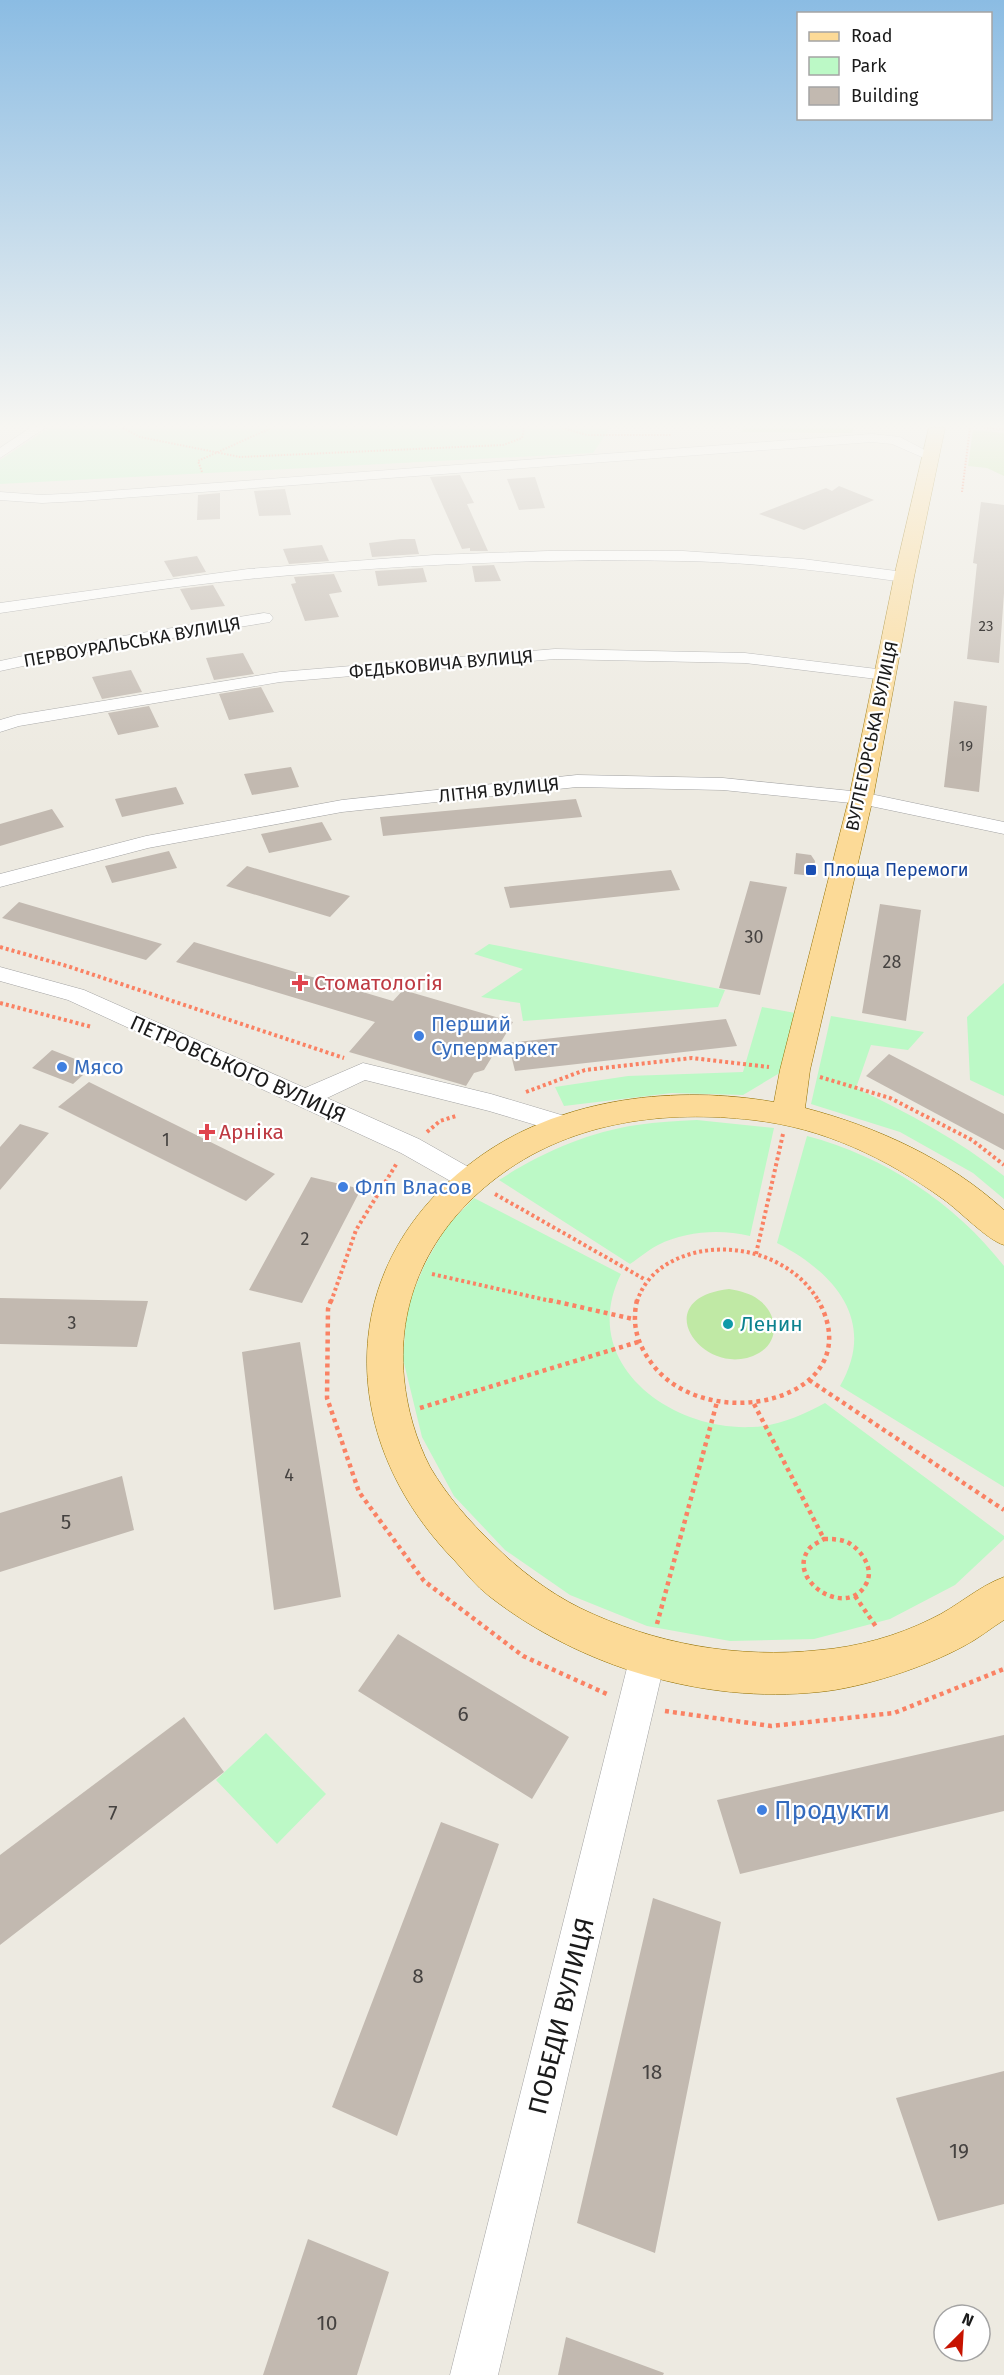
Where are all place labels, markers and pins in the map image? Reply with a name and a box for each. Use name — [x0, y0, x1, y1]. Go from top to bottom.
place label: Площа Перемоги — [823, 859, 969, 881]
marker: Площа Перемоги — [804, 863, 818, 877]
place label: Стоматологія — [314, 970, 443, 996]
marker: Стоматологія — [291, 974, 309, 992]
place label: Перший Супермаркет — [431, 1011, 558, 1061]
marker: Перший Супермаркет — [412, 1029, 426, 1043]
place label: Мясо — [74, 1054, 124, 1080]
marker: Мясо — [55, 1060, 69, 1074]
place label: Арніка — [219, 1119, 284, 1145]
marker: Арніка — [200, 1125, 214, 1139]
place label: Флп Власов — [355, 1174, 472, 1200]
marker: Флп Власов — [336, 1180, 350, 1194]
place label: Ленин — [740, 1311, 803, 1337]
marker: Ленин — [721, 1317, 735, 1331]
place label: Продукти — [774, 1795, 890, 1826]
marker: Продукти — [755, 1803, 769, 1817]

